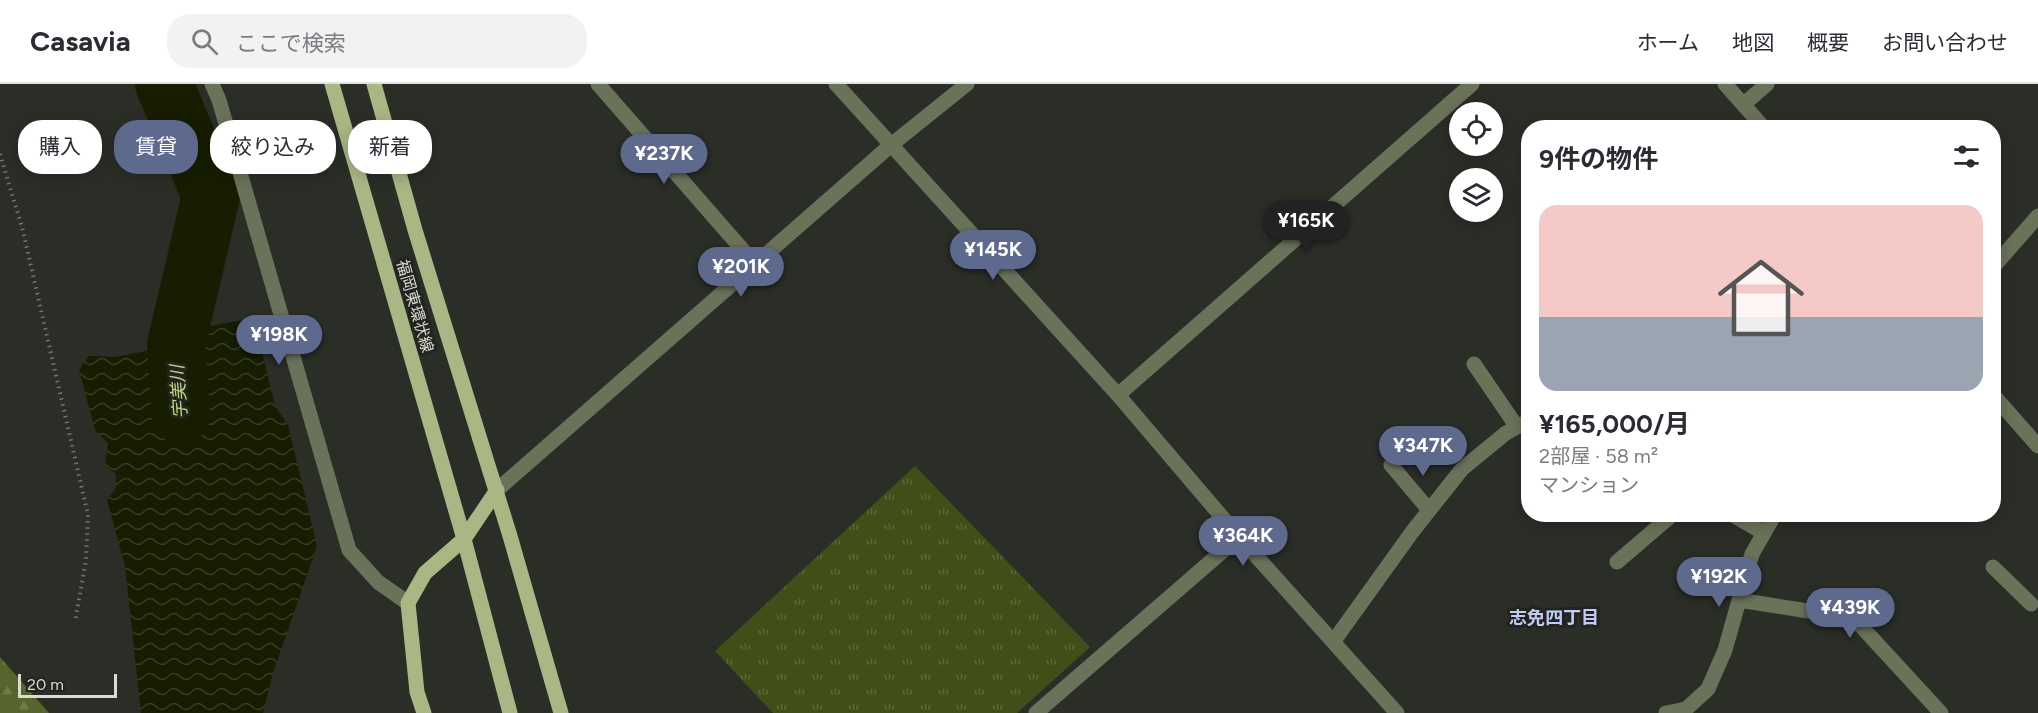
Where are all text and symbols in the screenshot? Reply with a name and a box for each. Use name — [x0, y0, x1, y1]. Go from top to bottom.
search box — [167, 14, 587, 68]
text: Casavia — [30, 24, 131, 58]
icon: search — [188, 25, 221, 58]
text: ここで検索 — [236, 30, 346, 57]
text: ホーム — [1637, 30, 1699, 55]
text: 地図 — [1732, 30, 1774, 55]
text: 概要 — [1807, 30, 1849, 55]
text: お問い合わせ — [1882, 30, 2008, 55]
map controls — [1449, 102, 1503, 222]
button: locate — [1449, 102, 1503, 156]
chip: 購入 — [18, 120, 102, 174]
chip: 賃貸 — [114, 120, 198, 174]
chip: 絞り込み — [210, 120, 336, 174]
chip: 新着 — [348, 120, 432, 174]
pin: ¥237K — [622, 134, 706, 185]
icon: filters — [1950, 140, 1983, 173]
text: ¥237K — [634, 141, 694, 165]
text: 9件の物件 — [1539, 143, 1658, 175]
button: layers — [1449, 168, 1503, 222]
pin: ¥165K — [1264, 201, 1348, 252]
text: ¥165K — [1278, 208, 1334, 232]
pin: ¥145K — [951, 230, 1035, 281]
text: ¥145K — [964, 237, 1022, 261]
icon: home — [1707, 244, 1815, 352]
pin: ¥201K — [699, 247, 783, 298]
text: ¥201K — [712, 254, 770, 278]
street label: 福岡東環状線 — [393, 257, 437, 355]
pin: ¥198K — [237, 315, 321, 366]
text: ¥198K — [250, 322, 308, 346]
water label: 宇美川 — [166, 362, 192, 420]
text: ¥165,000/月 — [1539, 408, 1690, 440]
pin: ¥347K — [1381, 426, 1465, 477]
text: ¥347K — [1393, 433, 1453, 457]
text: 2部屋 · 58 m² — [1539, 444, 1658, 468]
text: マンション — [1539, 473, 1639, 497]
pin: ¥364K — [1201, 516, 1285, 567]
text: ¥364K — [1213, 523, 1273, 547]
pin: ¥192K — [1677, 557, 1761, 608]
text: ¥192K — [1691, 564, 1747, 588]
pin: ¥439K — [1808, 588, 1892, 639]
text: ¥439K — [1820, 595, 1880, 619]
district label: 志免四丁目 — [1509, 607, 1599, 629]
scale bar — [18, 671, 117, 698]
text: 20 m — [27, 675, 64, 694]

